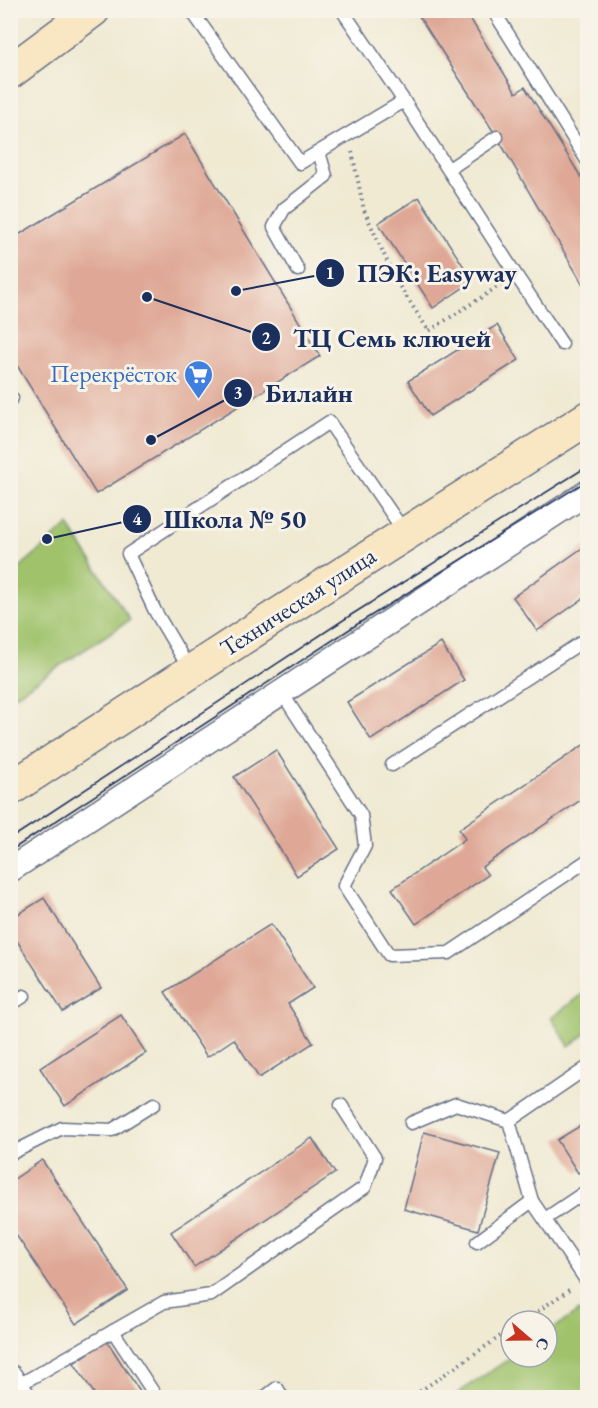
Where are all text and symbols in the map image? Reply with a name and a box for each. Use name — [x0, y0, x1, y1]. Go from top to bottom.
callout: ПЭК: Easyway — [315, 251, 529, 295]
text: ПЭК: Easyway — [357, 256, 517, 290]
text: 1 — [325, 261, 335, 284]
callout: ТЦ Семь ключей — [251, 315, 503, 359]
text: ТЦ Семь ключей — [293, 321, 491, 355]
text: 2 — [261, 326, 271, 349]
place label: Перекрёсток — [50, 358, 178, 389]
supermarket icon: Перекрёсток — [182, 358, 214, 400]
callout: Билайн — [223, 371, 364, 415]
text: Билайн — [265, 376, 353, 410]
text: 3 — [233, 381, 243, 404]
callout: Школа № 50 — [122, 497, 318, 541]
text: Школа № 50 — [164, 502, 307, 536]
text: 4 — [132, 507, 142, 530]
street label: Техническая улица — [214, 539, 382, 663]
north arrow — [499, 1309, 559, 1369]
text: С — [531, 1335, 554, 1353]

